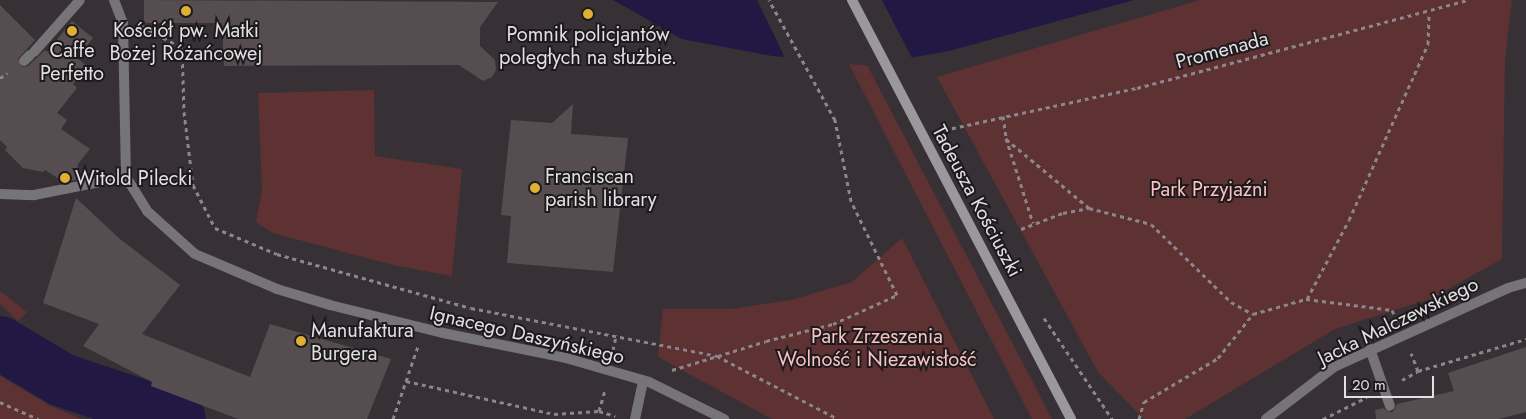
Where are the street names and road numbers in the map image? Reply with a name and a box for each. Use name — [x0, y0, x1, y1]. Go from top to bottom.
street label: Promenada — [1173, 26, 1271, 74]
street label: Tadeusza Kościuszki — [927, 121, 1027, 281]
street label: Jacka Malczewskiego — [1314, 272, 1482, 370]
street label: Ignacego Daszyńskiego — [427, 301, 627, 369]

